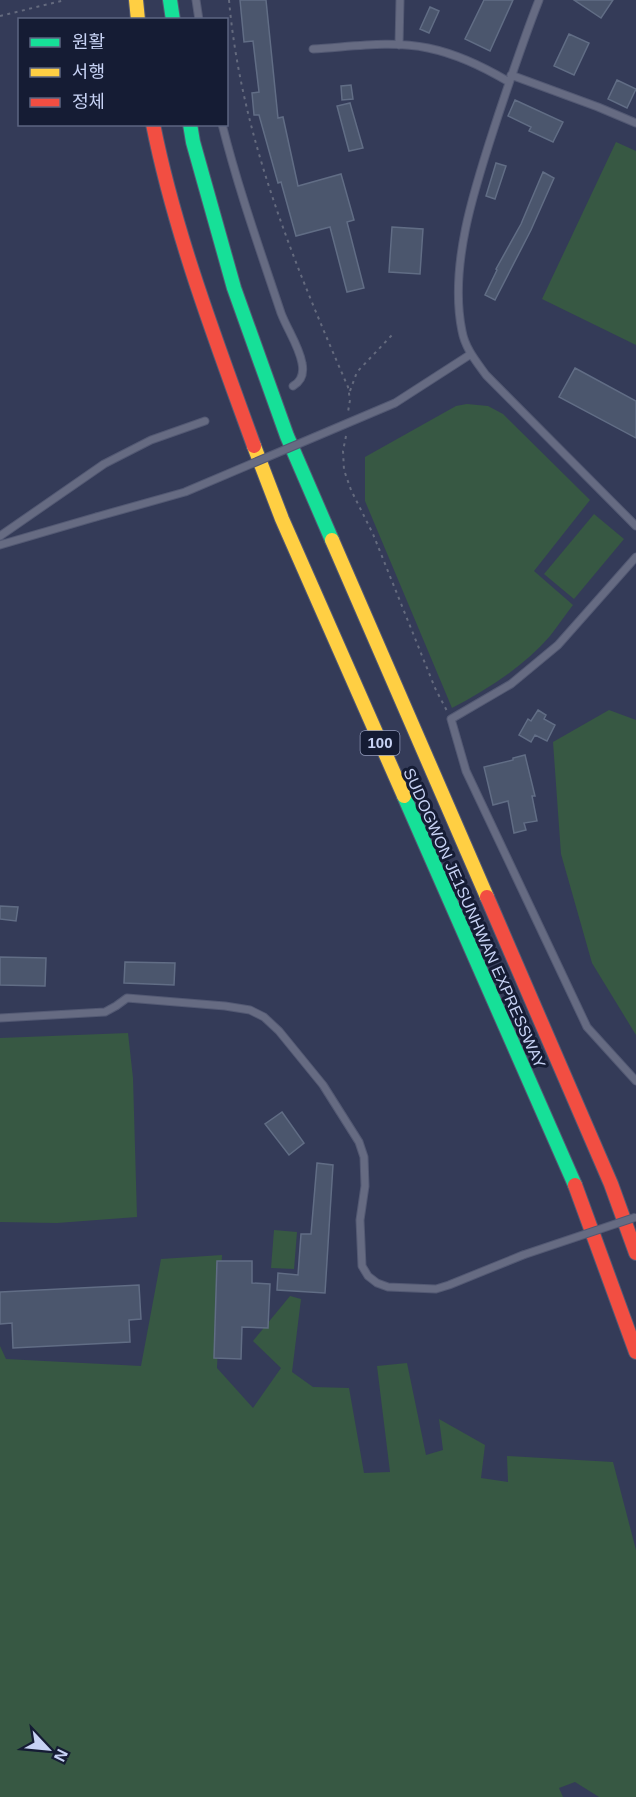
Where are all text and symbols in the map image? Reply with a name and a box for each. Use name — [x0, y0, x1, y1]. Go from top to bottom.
legend — [18, 18, 228, 126]
text: 원활 — [72, 32, 105, 52]
text: 서행 — [72, 62, 105, 82]
text: 정체 — [72, 92, 105, 112]
road number: 100 — [360, 731, 400, 755]
street label: SUDOGWON JE1SUNHWAN EXPRESSWAY — [400, 766, 549, 1071]
north arrow — [18, 1719, 78, 1779]
text: N — [51, 1746, 71, 1764]

